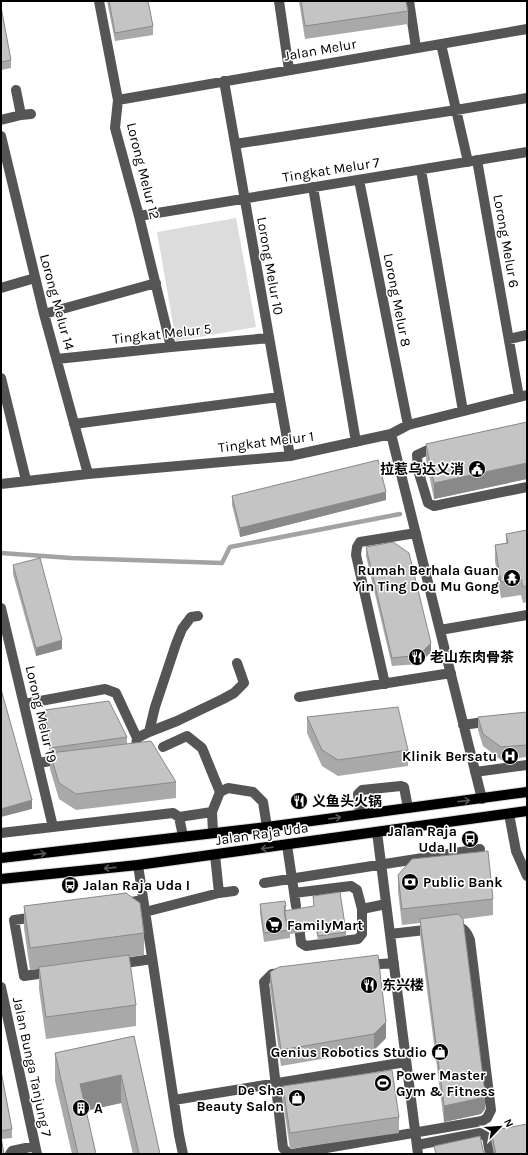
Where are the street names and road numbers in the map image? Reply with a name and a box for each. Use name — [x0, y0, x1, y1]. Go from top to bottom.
street label: Jalan Melur — [282, 35, 358, 65]
street label: Lorong Melur 12 — [123, 121, 163, 221]
street label: Tingkat Melur 7 — [281, 154, 381, 186]
street label: Lorong Melur 6 — [489, 193, 523, 289]
street label: Lorong Melur 10 — [253, 216, 287, 316]
street label: Lorong Melur 14 — [36, 252, 78, 352]
street label: Lorong Melur 8 — [380, 252, 414, 348]
street label: Tingkat Melur 5 — [112, 320, 212, 348]
street label: Tingkat Melur 1 — [217, 428, 315, 456]
street label: Lorong Melur 19 — [22, 664, 60, 764]
street label: Jalan Raja Uda — [214, 819, 310, 849]
street label: Jalan Bunga Tanjung 7 — [9, 996, 55, 1139]

